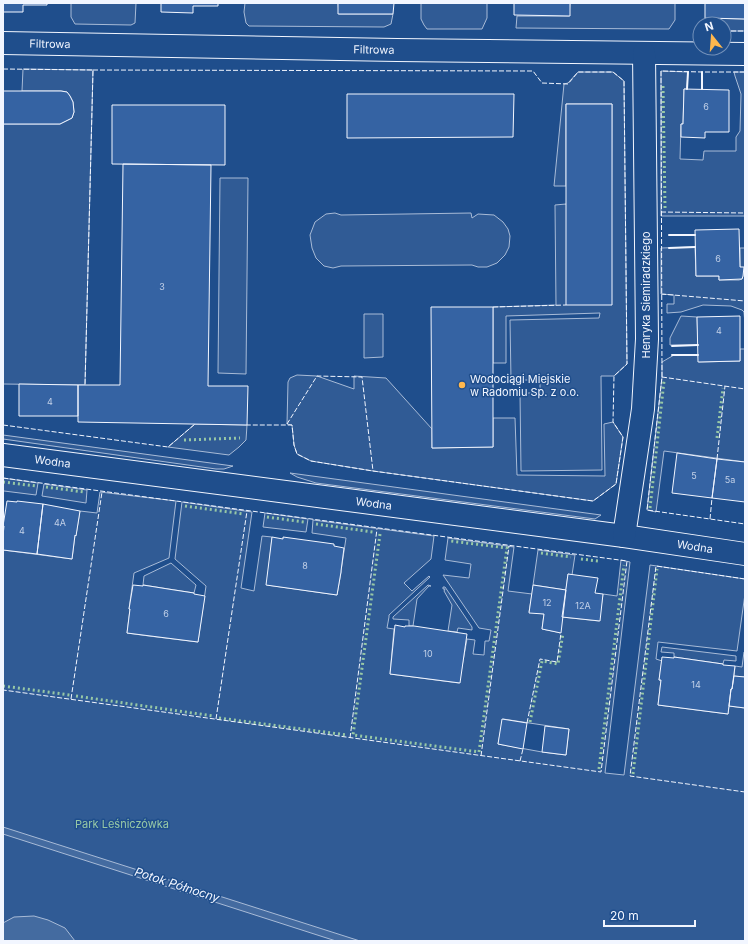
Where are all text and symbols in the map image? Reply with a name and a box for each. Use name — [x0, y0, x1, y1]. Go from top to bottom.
north arrow — [692, 16, 732, 56]
text: N — [703, 19, 715, 34]
street label: Filtrowa — [29, 36, 71, 51]
street label: Filtrowa — [353, 42, 395, 57]
house number: 6 — [703, 101, 709, 112]
street label: Henryka Siemiradzkiego — [639, 231, 653, 358]
house number: 6 — [715, 253, 721, 264]
house number: 3 — [159, 281, 165, 292]
house number: 4 — [716, 325, 722, 336]
place label: Wodociągi Miejskie w Radomiu Sp. z o.o. — [470, 372, 579, 399]
marker: Wodociągi Miejskie w Radomiu Sp. z o.o. — [457, 380, 467, 390]
house number: 4 — [47, 396, 53, 407]
street label: Wodna — [34, 452, 71, 471]
house number: 5 — [691, 470, 697, 481]
house number: 5a — [725, 474, 735, 485]
street label: Wodna — [355, 494, 393, 513]
house number: 4A — [54, 517, 66, 528]
house number: 4 — [19, 525, 25, 536]
street label: Wodna — [676, 537, 714, 556]
house number: 8 — [302, 560, 308, 571]
house number: 12 — [542, 597, 552, 608]
house number: 12A — [575, 600, 591, 611]
house number: 6 — [163, 608, 169, 619]
house number: 10 — [423, 648, 433, 659]
house number: 14 — [691, 679, 701, 690]
park label: Park Leśniczówka — [75, 817, 169, 831]
water label: Potok Północny — [133, 864, 222, 905]
scale bar — [604, 902, 695, 928]
text: 20 m — [610, 908, 639, 923]

